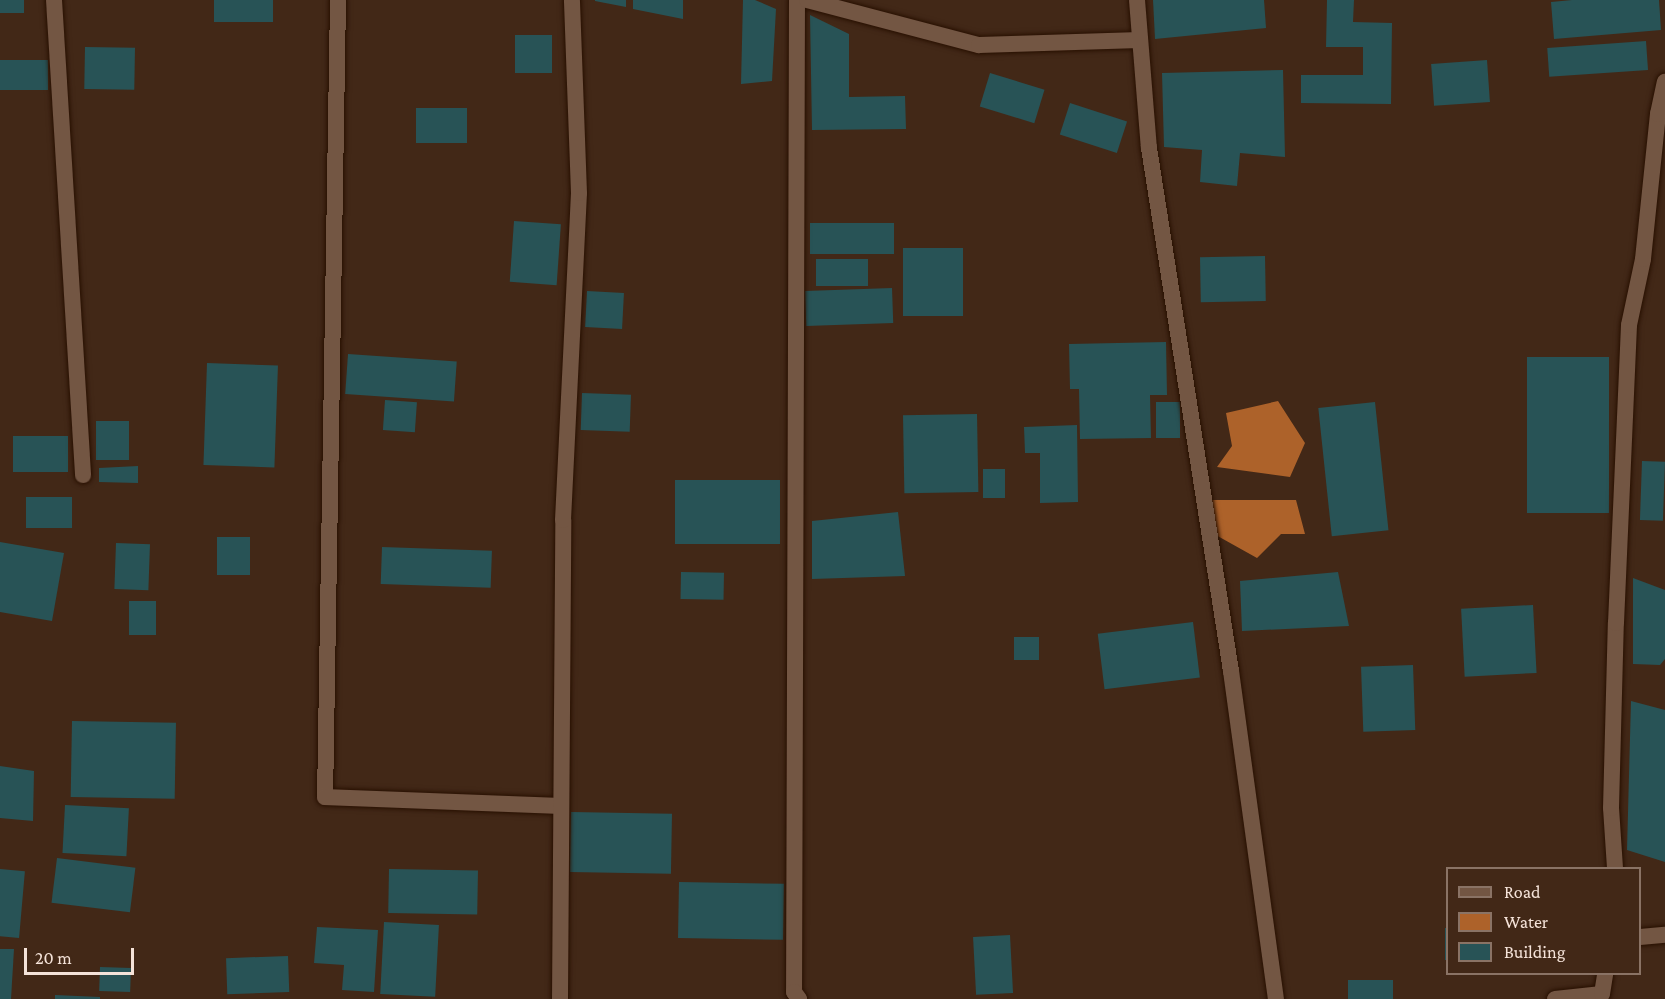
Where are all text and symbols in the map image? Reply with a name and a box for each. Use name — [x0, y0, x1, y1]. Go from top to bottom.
legend — [1446, 867, 1641, 975]
text: Road — [1504, 882, 1541, 902]
text: Water — [1504, 912, 1548, 932]
scale bar — [27, 936, 136, 974]
text: Building — [1504, 942, 1565, 962]
text: 20 m — [35, 948, 72, 968]

